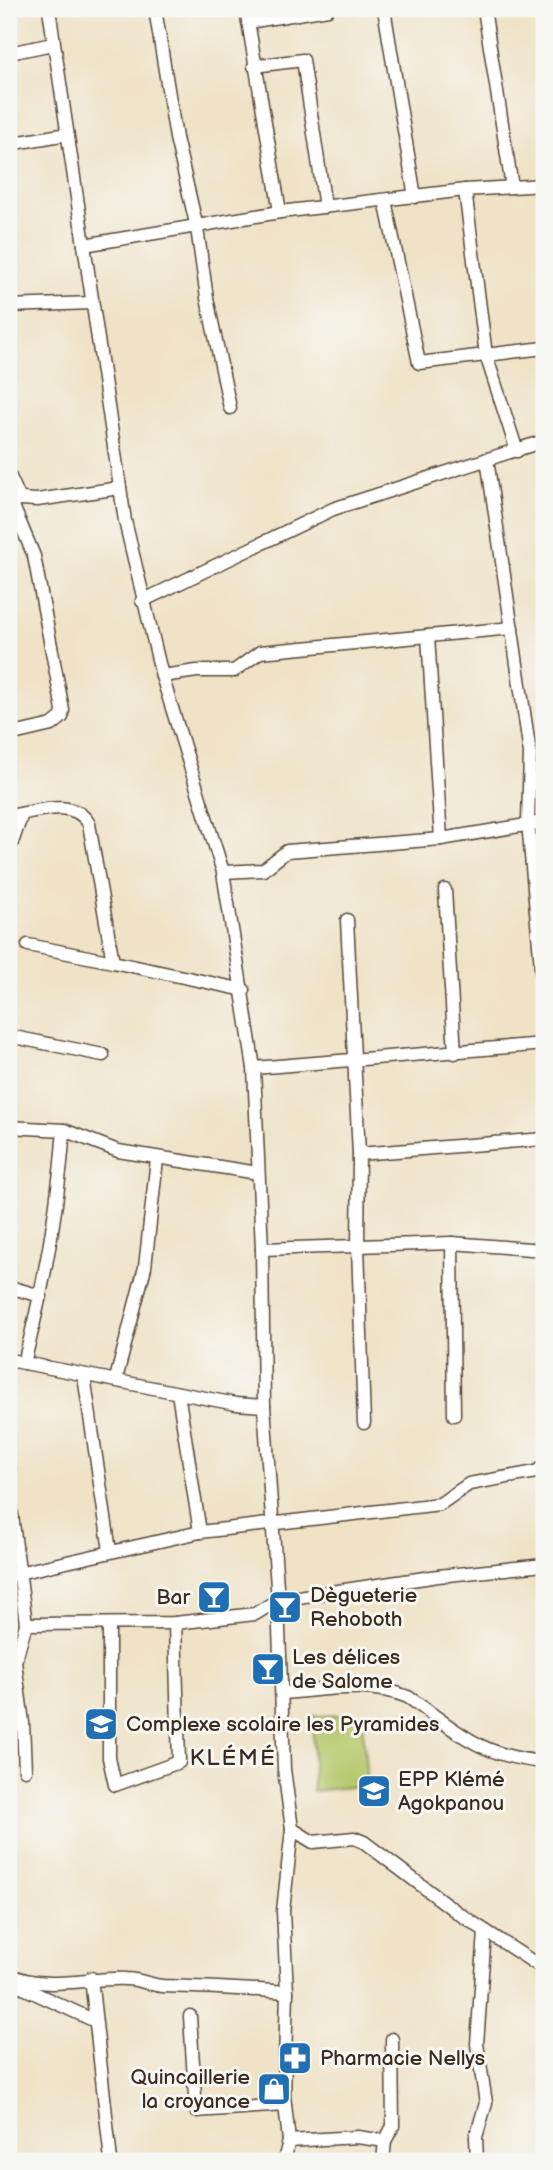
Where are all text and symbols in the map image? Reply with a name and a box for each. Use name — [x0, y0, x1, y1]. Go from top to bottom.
bar icon: Bar — [195, 1578, 233, 1616]
place label: Dègueterie Rehoboth — [310, 1583, 417, 1632]
place label: Bar — [156, 1585, 190, 1610]
bar icon: Dègueterie Rehoboth — [266, 1588, 304, 1626]
place label: Les délices de Salome — [292, 1645, 400, 1694]
bar icon: Les délices de Salome — [249, 1650, 287, 1688]
school or university icon: Complexe scolaire les Pyramides — [82, 1705, 120, 1743]
place label: Complexe scolaire les Pyramides — [126, 1712, 439, 1737]
district label: KLÉMÉ — [189, 1744, 277, 1772]
place label: EPP Klémé Agokpanou — [398, 1767, 505, 1816]
school or university icon: EPP Klémé Agokpanou — [355, 1772, 393, 1810]
pharmacy icon: Pharmacie Nellys — [276, 2039, 314, 2077]
place label: Pharmacie Nellys — [320, 2046, 485, 2071]
place label: Quincaillerie la croyance — [131, 2065, 250, 2114]
shop icon: Quincaillerie la croyance — [255, 2070, 293, 2108]

